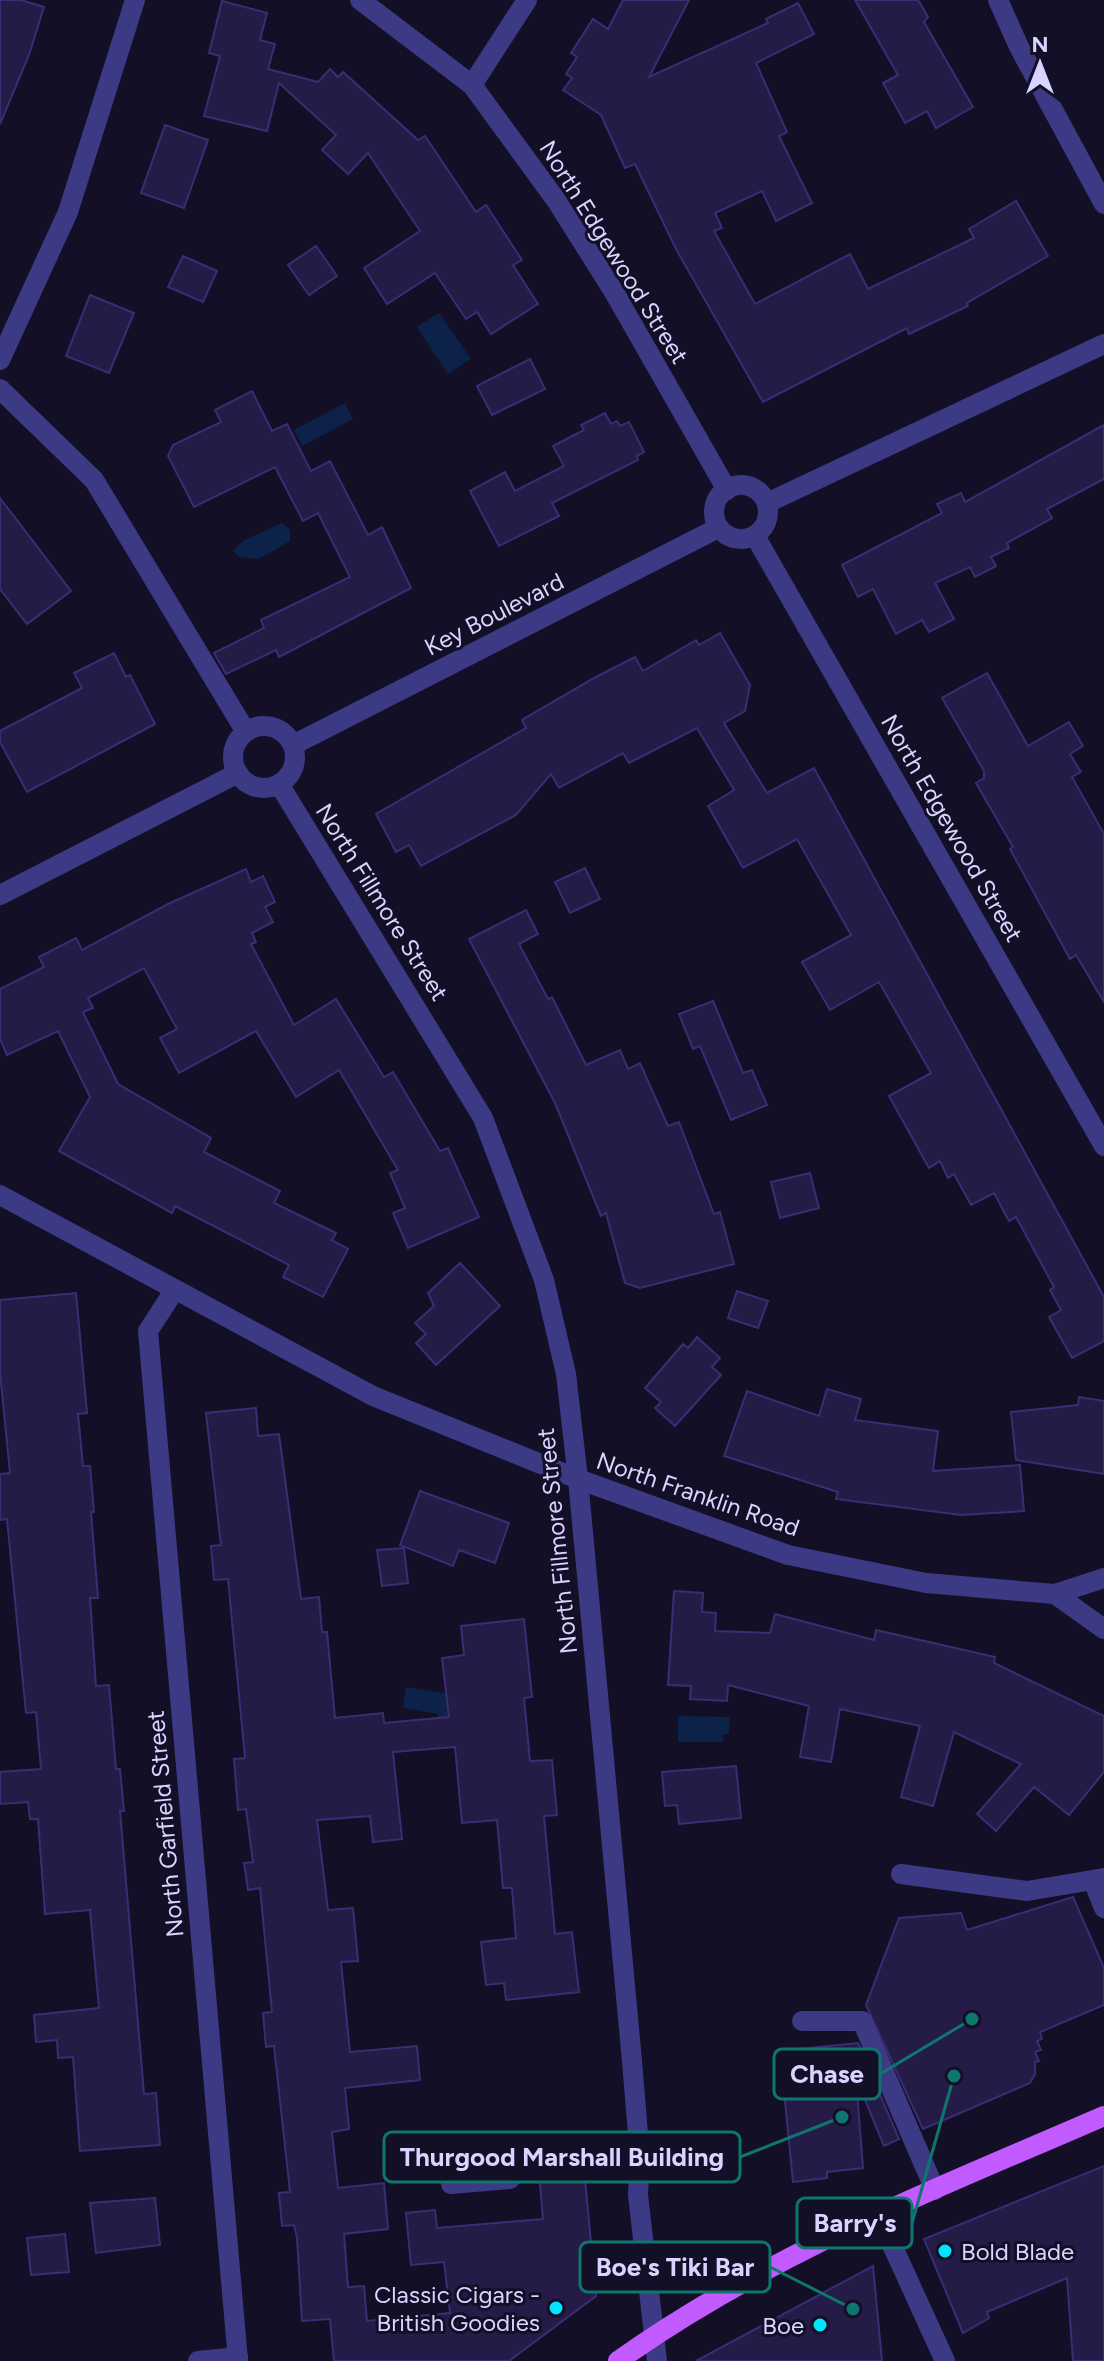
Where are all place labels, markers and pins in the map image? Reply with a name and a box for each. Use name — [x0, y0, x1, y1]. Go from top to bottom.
callout: Chase — [774, 2049, 880, 2099]
callout: Thurgood Marshall Building — [384, 2132, 740, 2182]
callout: Barry's — [797, 2198, 912, 2248]
place label: Bold Blade — [961, 2237, 1074, 2266]
callout: Boe's Tiki Bar — [580, 2242, 770, 2292]
marker: Bold Blade — [936, 2242, 954, 2260]
place label: Classic Cigars - British Goodies — [374, 2280, 540, 2337]
marker: Classic Cigars - British Goodies — [547, 2299, 565, 2317]
place label: Boe — [762, 2311, 804, 2340]
marker: Boe — [811, 2316, 829, 2334]

